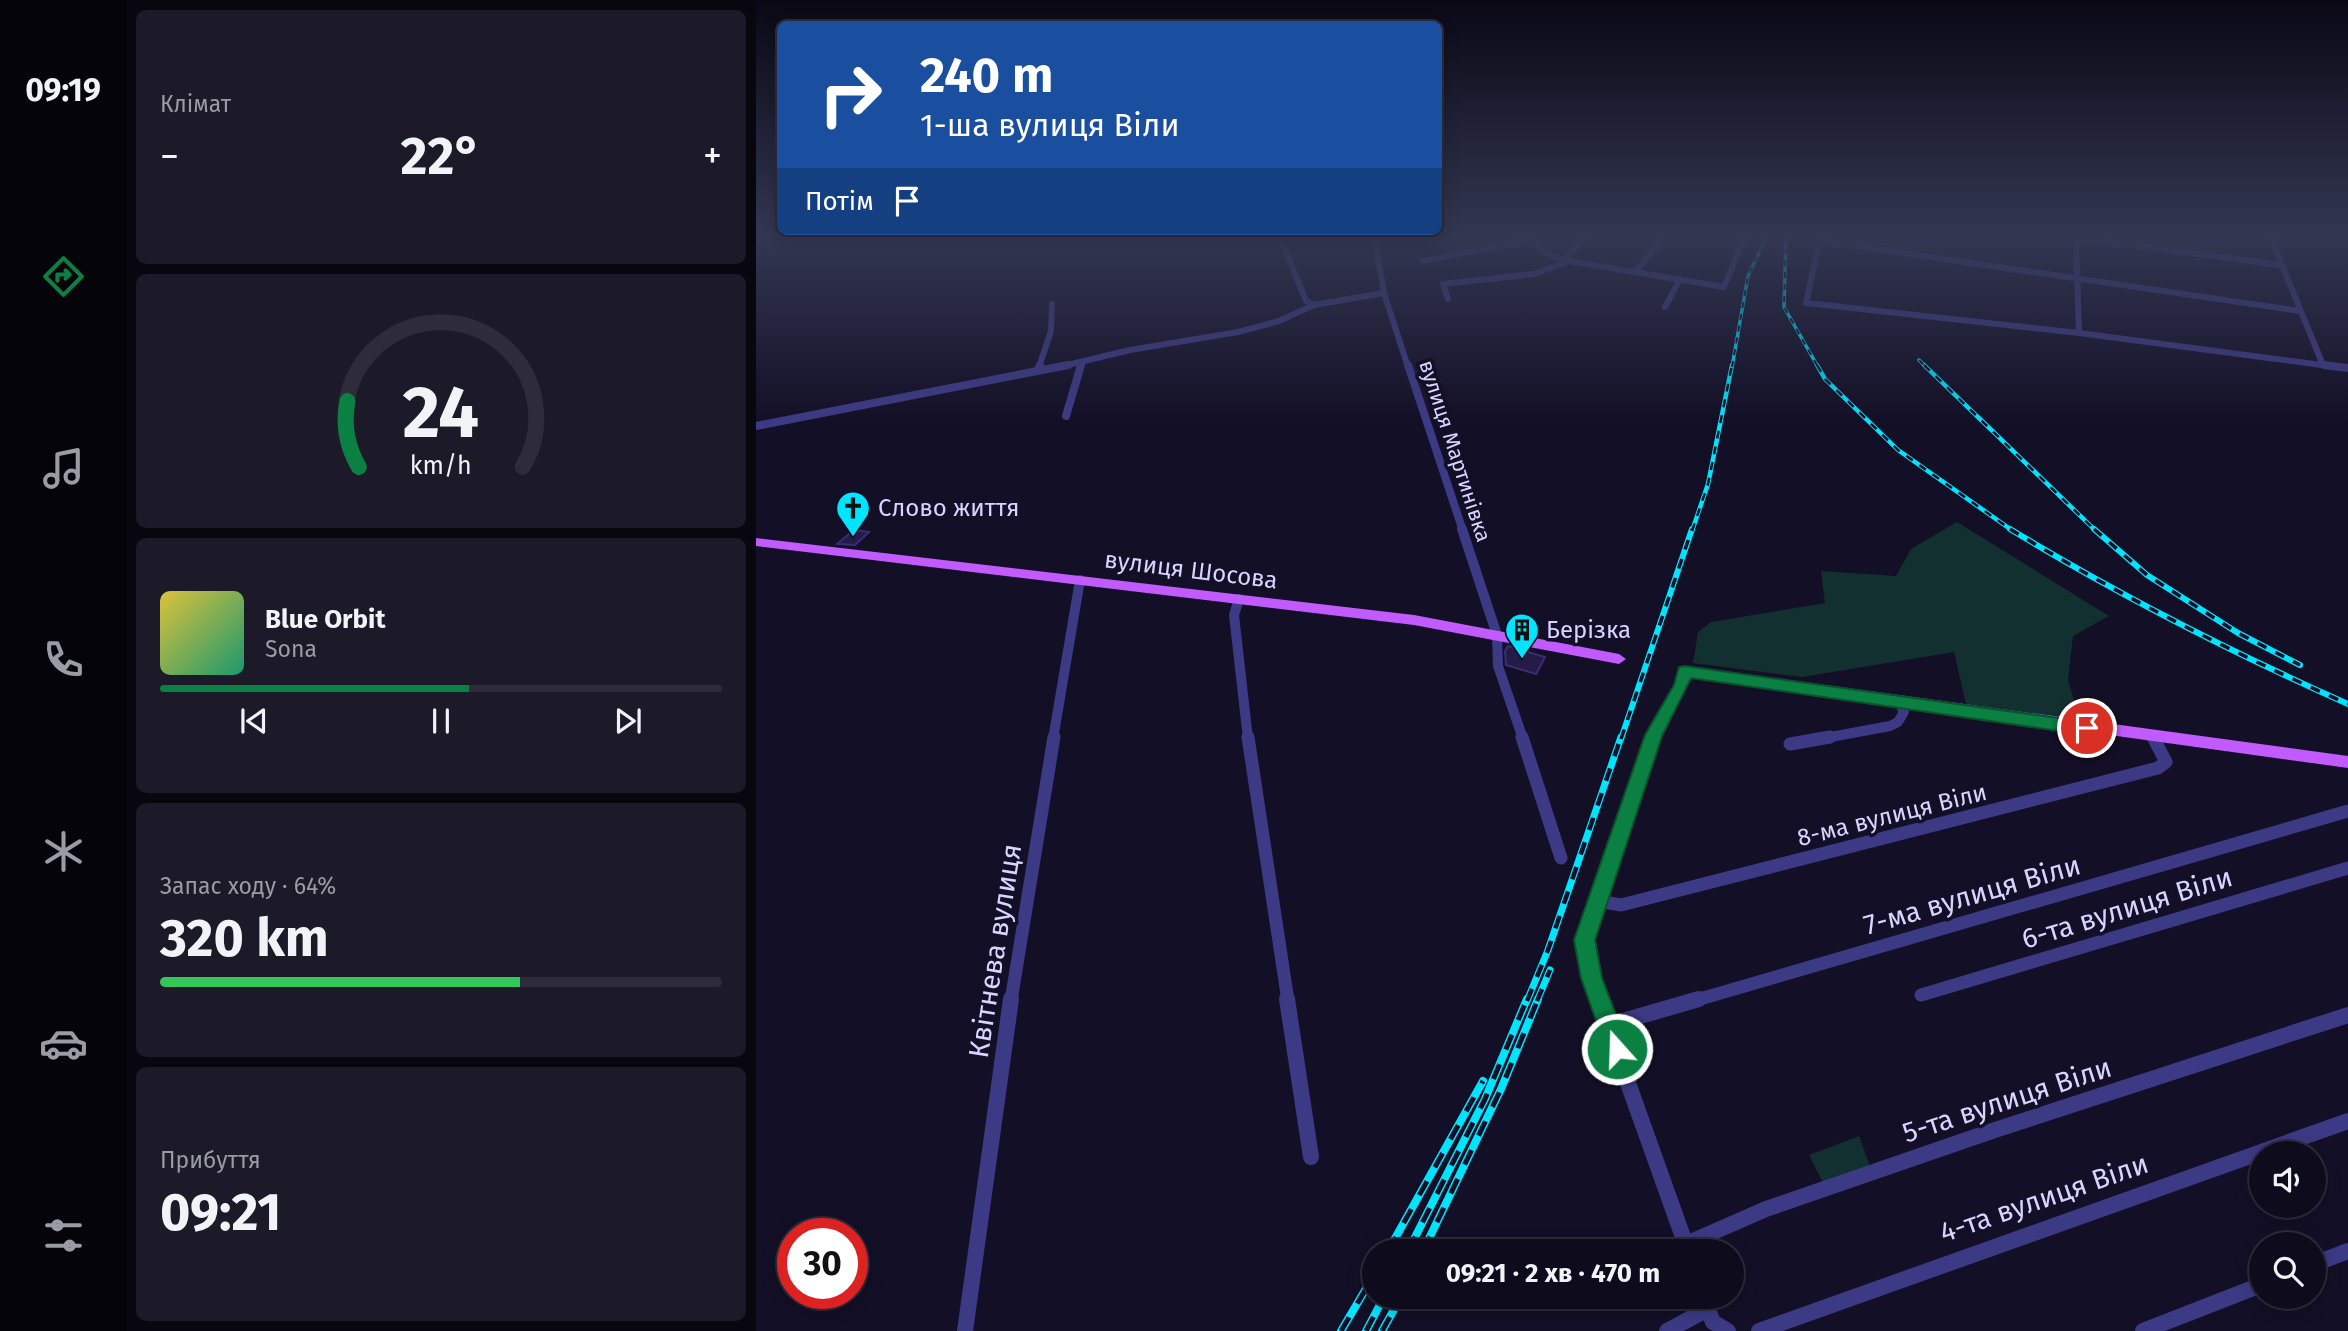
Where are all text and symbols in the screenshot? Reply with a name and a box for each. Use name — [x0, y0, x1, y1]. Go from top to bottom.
text: 240 m — [920, 46, 1053, 105]
icon: right — [805, 49, 896, 140]
text: 09:19 — [25, 71, 101, 109]
text: Клімат — [160, 90, 231, 118]
text: 1-ша вулиця Віли — [920, 106, 1180, 144]
text: 22° — [401, 125, 481, 188]
text: − — [160, 133, 179, 179]
text: + — [703, 133, 722, 179]
icon: arrive — [888, 182, 926, 220]
text: Потім — [805, 186, 874, 217]
icon: directions — [39, 252, 88, 301]
street label: вулиця Мартинівка — [1413, 357, 1497, 545]
text: 24 — [403, 370, 479, 457]
icon: music — [39, 444, 88, 493]
text: km/h — [410, 451, 472, 481]
church icon: Слово життя — [834, 489, 872, 538]
place label: Слово життя — [878, 494, 1019, 522]
street label: вулиця Шосова — [1103, 545, 1279, 595]
text: Blue Orbit — [265, 604, 385, 635]
building icon: Берізка — [1503, 611, 1541, 660]
place label: Берізка — [1546, 616, 1631, 644]
icon: phone — [39, 635, 88, 684]
text: Sona — [265, 635, 317, 663]
pin — [2057, 698, 2117, 758]
icon: previous — [235, 702, 273, 740]
icon: pause — [422, 702, 460, 740]
icon: next — [609, 702, 647, 740]
icon: arrive — [2068, 709, 2106, 747]
street label: 8-ма вулиця Віли — [1794, 778, 1990, 852]
icon: climate — [39, 827, 88, 876]
street label: Квітнева вулиця — [962, 842, 1028, 1060]
street label: 7-ма вулиця Віли — [1860, 848, 2084, 942]
street label: 6-та вулиця Віли — [2018, 860, 2236, 956]
text: Запас ходу · 64% — [160, 872, 336, 900]
text: 320 km — [160, 907, 329, 970]
position arrow — [1580, 1012, 1654, 1086]
icon: car — [39, 1019, 88, 1068]
street label: 5-та вулиця Віли — [1898, 1051, 2116, 1149]
map controls — [2249, 1141, 2326, 1309]
button: sound — [2249, 1141, 2326, 1218]
text: Прибуття — [160, 1146, 261, 1174]
street label: 4-та вулиця Віли — [1935, 1147, 2153, 1249]
text: 09:21 — [160, 1181, 281, 1244]
icon: filters — [39, 1211, 88, 1260]
speed limit sign: 30 — [777, 1218, 868, 1309]
button: search — [2249, 1232, 2326, 1309]
text: 09:21 · 2 хв · 470 m — [1446, 1258, 1660, 1289]

